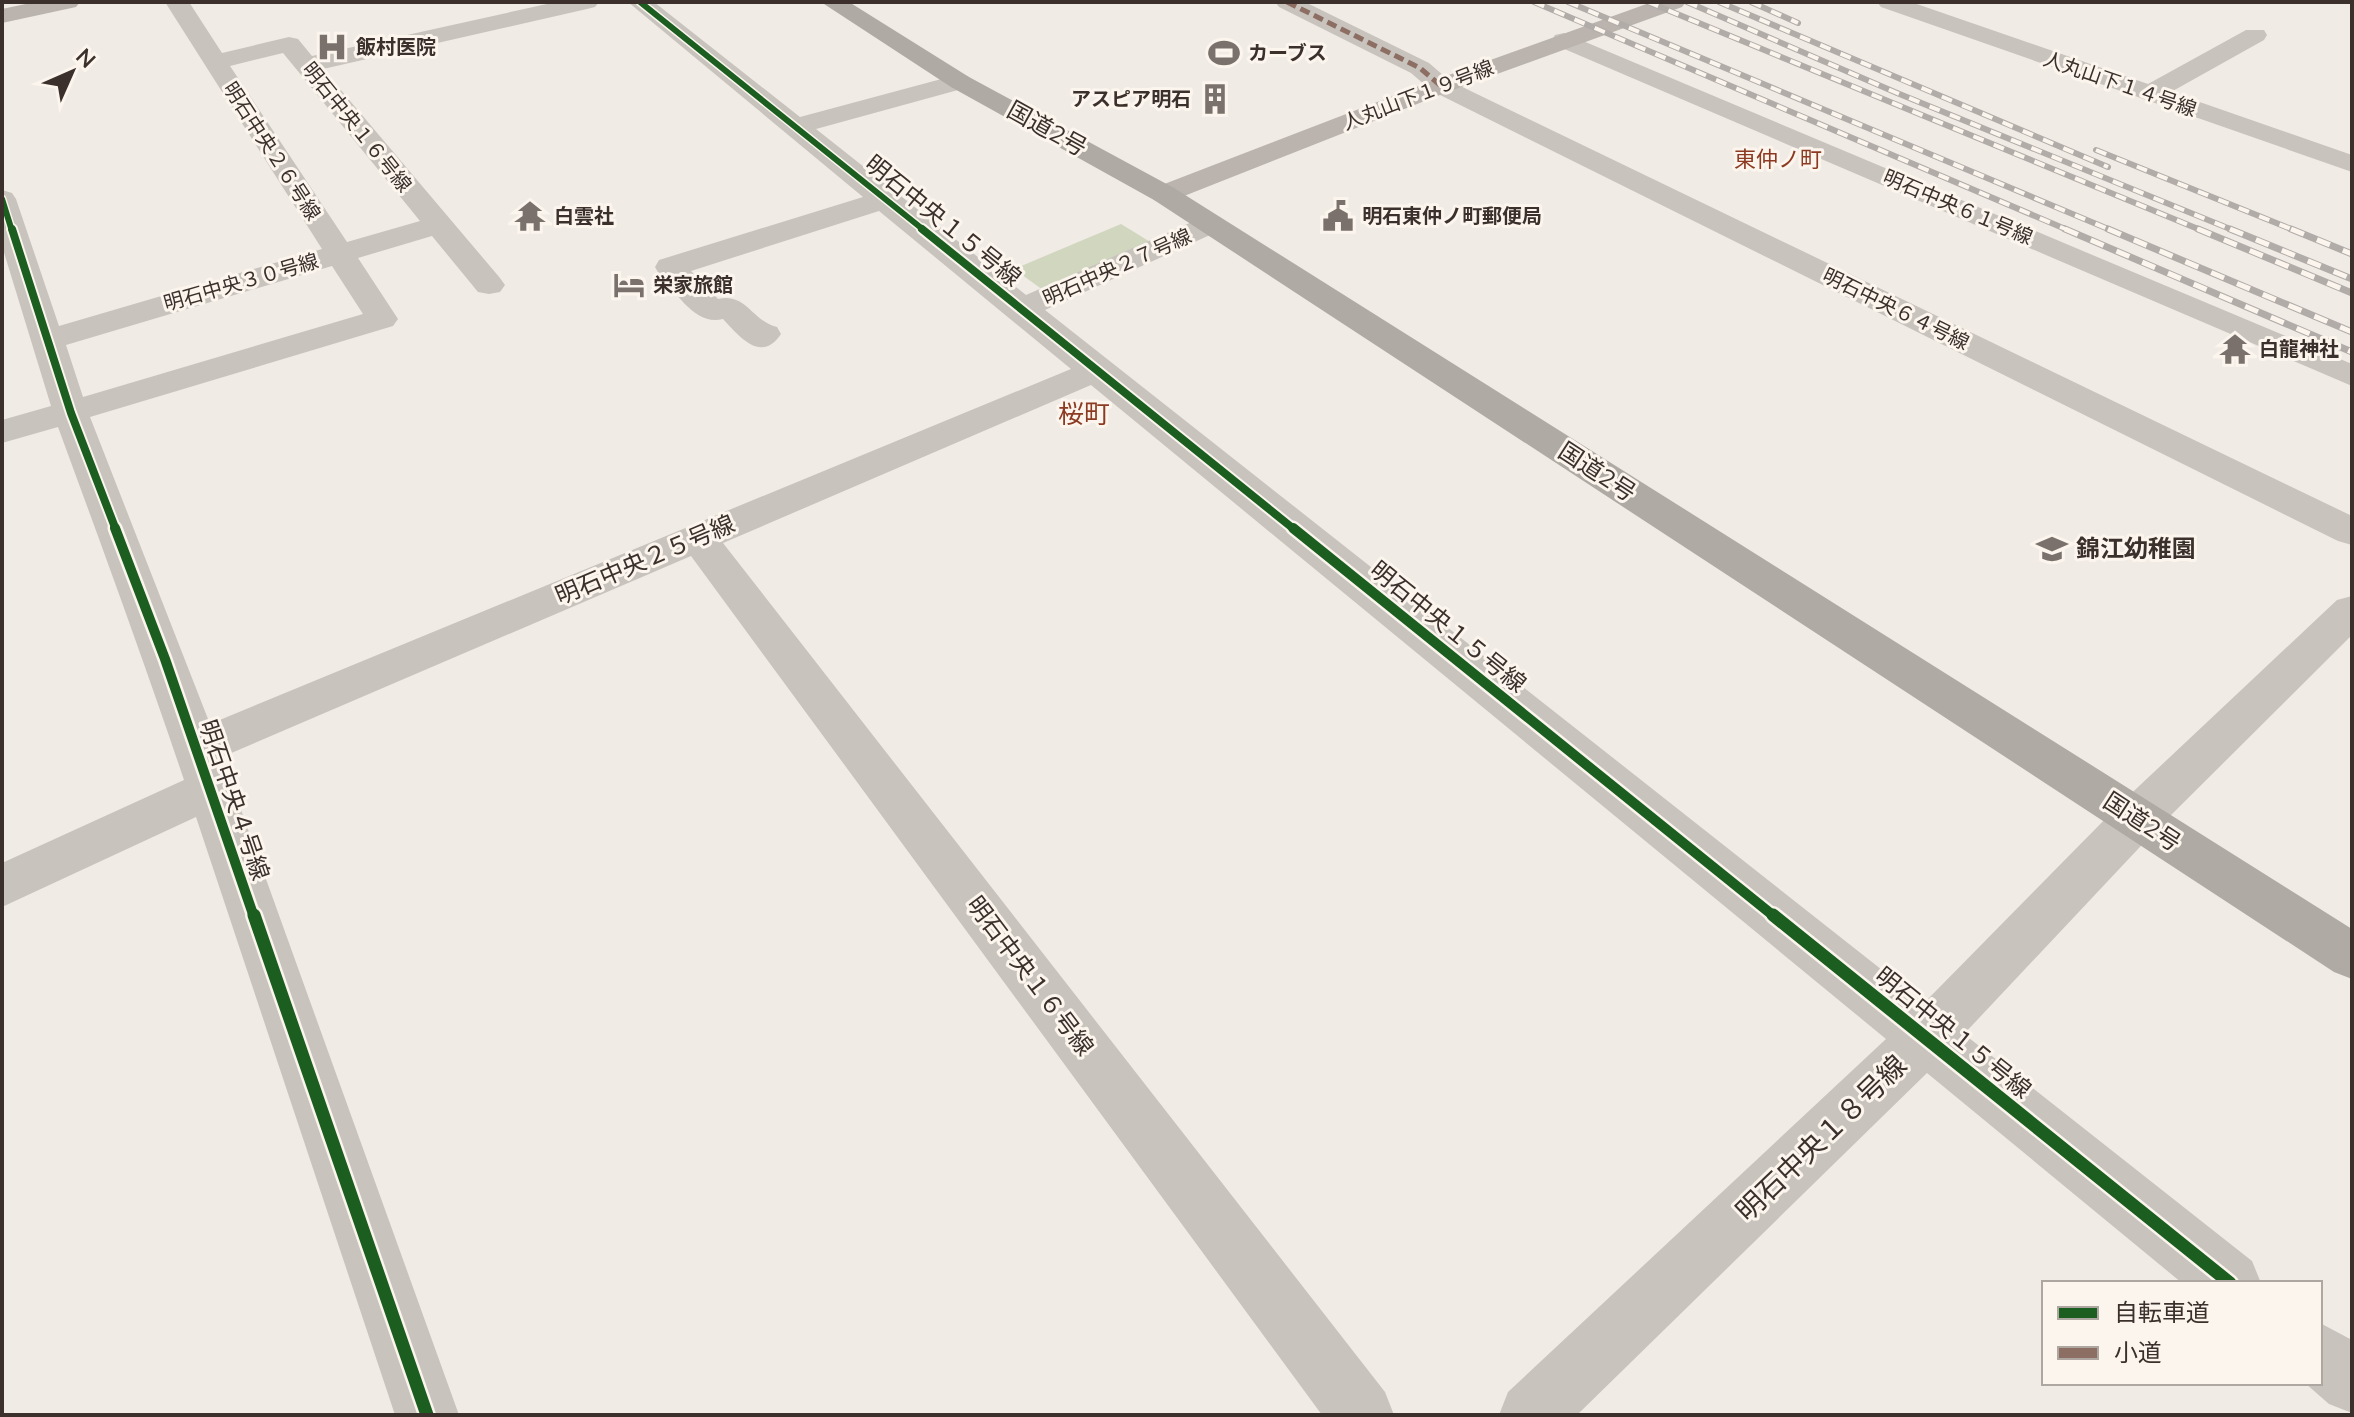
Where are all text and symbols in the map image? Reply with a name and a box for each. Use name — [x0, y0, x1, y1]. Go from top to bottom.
hospital icon: 飯村医院 — [315, 30, 349, 64]
north arrow — [32, 32, 112, 112]
place label: 飯村医院 — [356, 34, 436, 59]
sports icon: カーブス — [1207, 36, 1241, 70]
place label: カーブス — [1248, 40, 1327, 65]
text: N — [70, 42, 102, 74]
street label: 人丸山下１４号線 — [2040, 46, 2200, 121]
street label: 人丸山下１９号線 — [1339, 54, 1497, 135]
street label: 明石中央１６号線 — [297, 57, 417, 197]
street label: 明石中央２６号線 — [218, 77, 326, 225]
building icon: アスピア明石 — [1198, 82, 1232, 116]
place label: アスピア明石 — [1071, 86, 1191, 111]
street label: 国道2号 — [1002, 94, 1093, 162]
district label: 東仲ノ町 — [1734, 145, 1822, 173]
street label: 明石中央１５号線 — [860, 148, 1028, 292]
street label: 明石中央６１号線 — [1880, 164, 2037, 249]
temple icon: 白雲社 — [513, 199, 547, 233]
public building icon: 明石東仲ノ町郵便局 — [1321, 199, 1355, 233]
place label: 白雲社 — [554, 203, 614, 228]
place label: 明石東仲ノ町郵便局 — [1362, 203, 1542, 228]
street label: 明石中央２７号線 — [1039, 223, 1195, 311]
street label: 明石中央３０号線 — [161, 247, 321, 316]
street label: 明石中央６４号線 — [1819, 262, 1974, 355]
hotel icon: 栄家旅館 — [612, 268, 646, 302]
place label: 栄家旅館 — [653, 272, 733, 297]
temple icon: 白龍神社 — [2218, 332, 2252, 366]
place label: 白龍神社 — [2259, 336, 2339, 361]
district label: 桜町 — [1058, 397, 1110, 430]
street label: 国道2号 — [1553, 435, 1642, 507]
street label: 明石中央２５号線 — [550, 508, 739, 610]
school or university icon: 錦江幼稚園 — [2035, 532, 2069, 566]
place label: 錦江幼稚園 — [2076, 533, 2196, 563]
street label: 明石中央１５号線 — [1365, 554, 1533, 698]
street label: 明石中央４号線 — [193, 715, 276, 884]
street label: 国道2号 — [2098, 785, 2187, 857]
street label: 明石中央１６号線 — [961, 890, 1101, 1061]
street label: 明石中央１５号線 — [1870, 960, 2038, 1104]
street label: 明石中央１８号線 — [1728, 1047, 1913, 1228]
legend — [2042, 1281, 2322, 1385]
text: 自転車道 — [2114, 1297, 2210, 1327]
text: 小道 — [2114, 1337, 2162, 1367]

